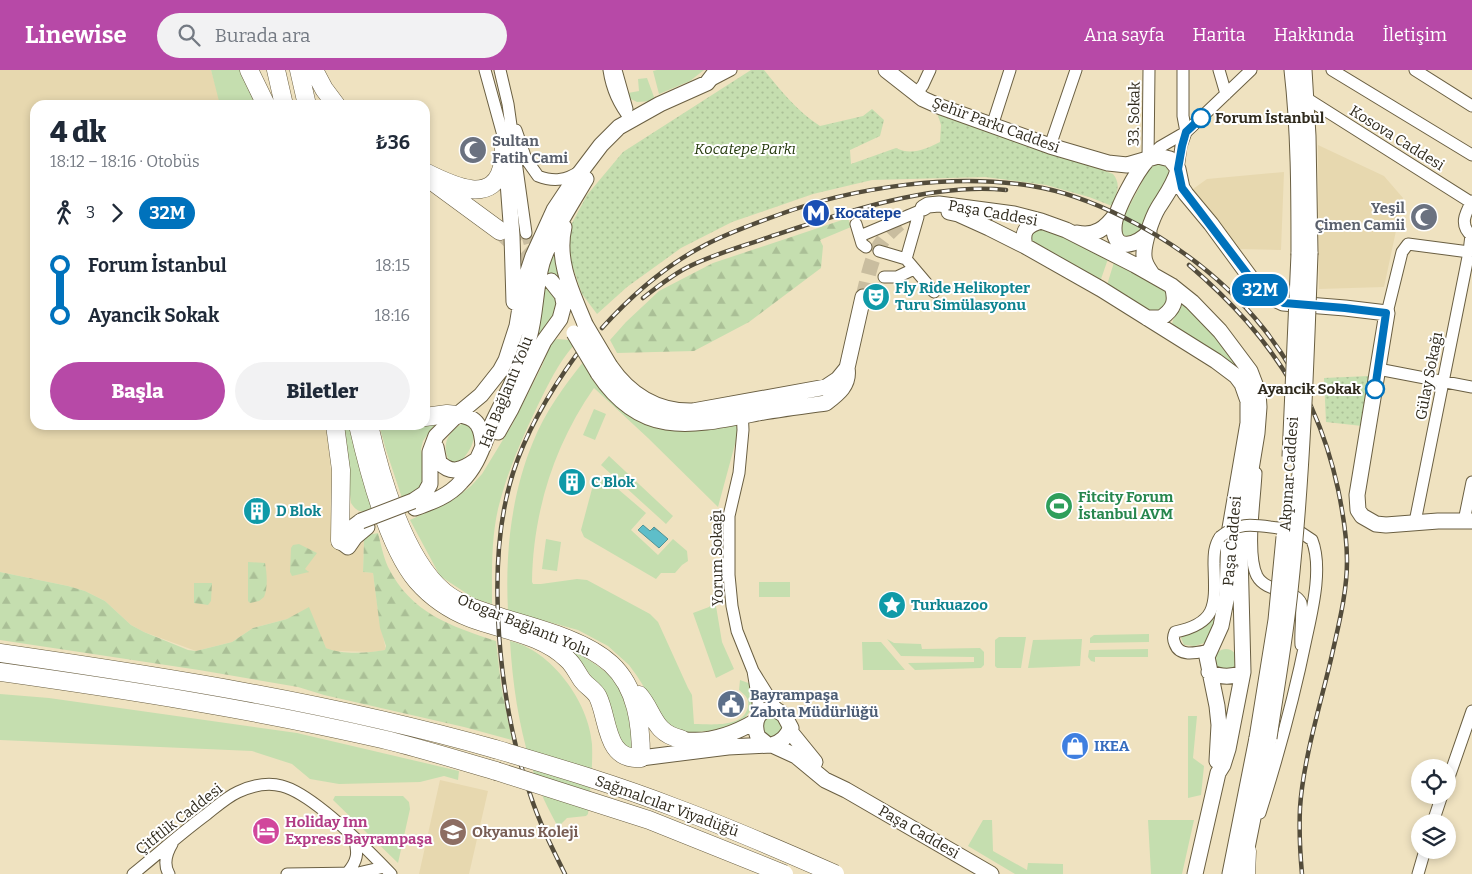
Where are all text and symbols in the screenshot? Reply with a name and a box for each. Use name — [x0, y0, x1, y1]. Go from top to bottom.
search box — [157, 13, 507, 58]
text: Linewise — [25, 21, 127, 49]
icon: search — [175, 21, 203, 49]
text: Burada ara — [215, 24, 310, 47]
text: Ana sayfa — [1084, 24, 1165, 46]
text: Harita — [1193, 24, 1246, 46]
text: Hakkında — [1274, 24, 1354, 46]
text: İletişim — [1382, 24, 1447, 46]
street label: 33. Sokak — [1124, 81, 1144, 146]
street label: Şehir Parkı Caddesi — [930, 94, 1063, 157]
street label: Kosova Caddesi — [1346, 102, 1448, 175]
marker: Forum İstanbul — [1191, 108, 1211, 128]
place label: Forum İstanbul — [1215, 109, 1325, 127]
text: 4 dk — [50, 116, 106, 149]
text: ₺36 — [375, 131, 410, 154]
place label: Sultan Fatih Cami — [492, 132, 568, 167]
mosque icon: Sultan Fatih Cami — [458, 135, 488, 165]
park label: Kocatepe Parkı — [694, 140, 796, 158]
text: 18:12 – 18:16 · Otobüs — [50, 152, 200, 171]
street label: Paşa Caddesi — [947, 196, 1040, 230]
metro station icon: Kocatepe — [801, 198, 831, 228]
icon: walk — [50, 199, 78, 227]
icon: forward — [103, 199, 131, 227]
place label: Yeşil Çimen Camii — [1315, 199, 1405, 234]
text: 32M — [149, 202, 185, 224]
mosque icon: Yeşil Çimen Camii — [1409, 202, 1439, 232]
text: 3 — [86, 203, 95, 222]
place label: Kocatepe — [835, 204, 901, 222]
text: Forum İstanbul — [88, 254, 227, 277]
text: 18:15 — [375, 256, 410, 275]
line badge: 32M — [1231, 274, 1289, 306]
place label: Fly Ride Helikopter Turu Simülasyonu — [895, 279, 1030, 314]
text: 32M — [1242, 279, 1278, 301]
theatre icon: Fly Ride Helikopter Turu Simülasyonu — [861, 282, 891, 312]
text: Ayancik Sokak — [88, 304, 219, 327]
text: 18:16 — [375, 306, 410, 325]
street label: Gülay Sokağı — [1412, 330, 1446, 422]
street label: Hal Bağlantı Yolu — [475, 334, 537, 450]
button: Başla — [50, 362, 225, 420]
button: Biletler — [235, 362, 410, 420]
marker: Ayancik Sokak — [1365, 379, 1385, 399]
place label: Ayancik Sokak — [1257, 380, 1361, 398]
street label: Akpınar Caddesi — [1276, 416, 1302, 532]
building icon: C Blok — [557, 467, 587, 497]
place label: C Blok — [591, 473, 635, 491]
place label: Fitcity Forum İstanbul AVM — [1078, 488, 1174, 523]
sports icon: Fitcity Forum İstanbul AVM — [1044, 491, 1074, 521]
street label: Paşa Caddesi — [1219, 495, 1245, 587]
building icon: D Blok — [242, 496, 272, 526]
place label: D Blok — [276, 502, 321, 520]
street label: Yorum Sokağı — [707, 509, 727, 606]
street label: Otogar Bağlantı Yolu — [455, 590, 593, 660]
place icon: Turkuazoo — [877, 590, 907, 620]
place label: Turkuazoo — [911, 596, 988, 614]
place label: Bayrampaşa Zabıta Müdürlüğü — [750, 686, 879, 721]
public building icon: Bayrampaşa Zabıta Müdürlüğü — [716, 689, 746, 719]
shop icon: IKEA — [1060, 731, 1090, 761]
place label: IKEA — [1094, 737, 1130, 755]
map controls — [1411, 759, 1456, 859]
button: locate — [1411, 759, 1456, 804]
street label: Sağmalcılar Viyadüğü — [593, 772, 741, 840]
street label: Çitftlik Caddesi — [132, 779, 226, 859]
street label: Paşa Caddesi — [875, 802, 963, 863]
place label: Holiday Inn Express Bayrampaşa — [285, 813, 433, 848]
button: layers — [1411, 814, 1456, 859]
hotel icon: Holiday Inn Express Bayrampaşa — [251, 816, 281, 846]
school or university icon: Okyanus Koleji — [438, 817, 468, 847]
place label: Okyanus Koleji — [472, 823, 579, 841]

